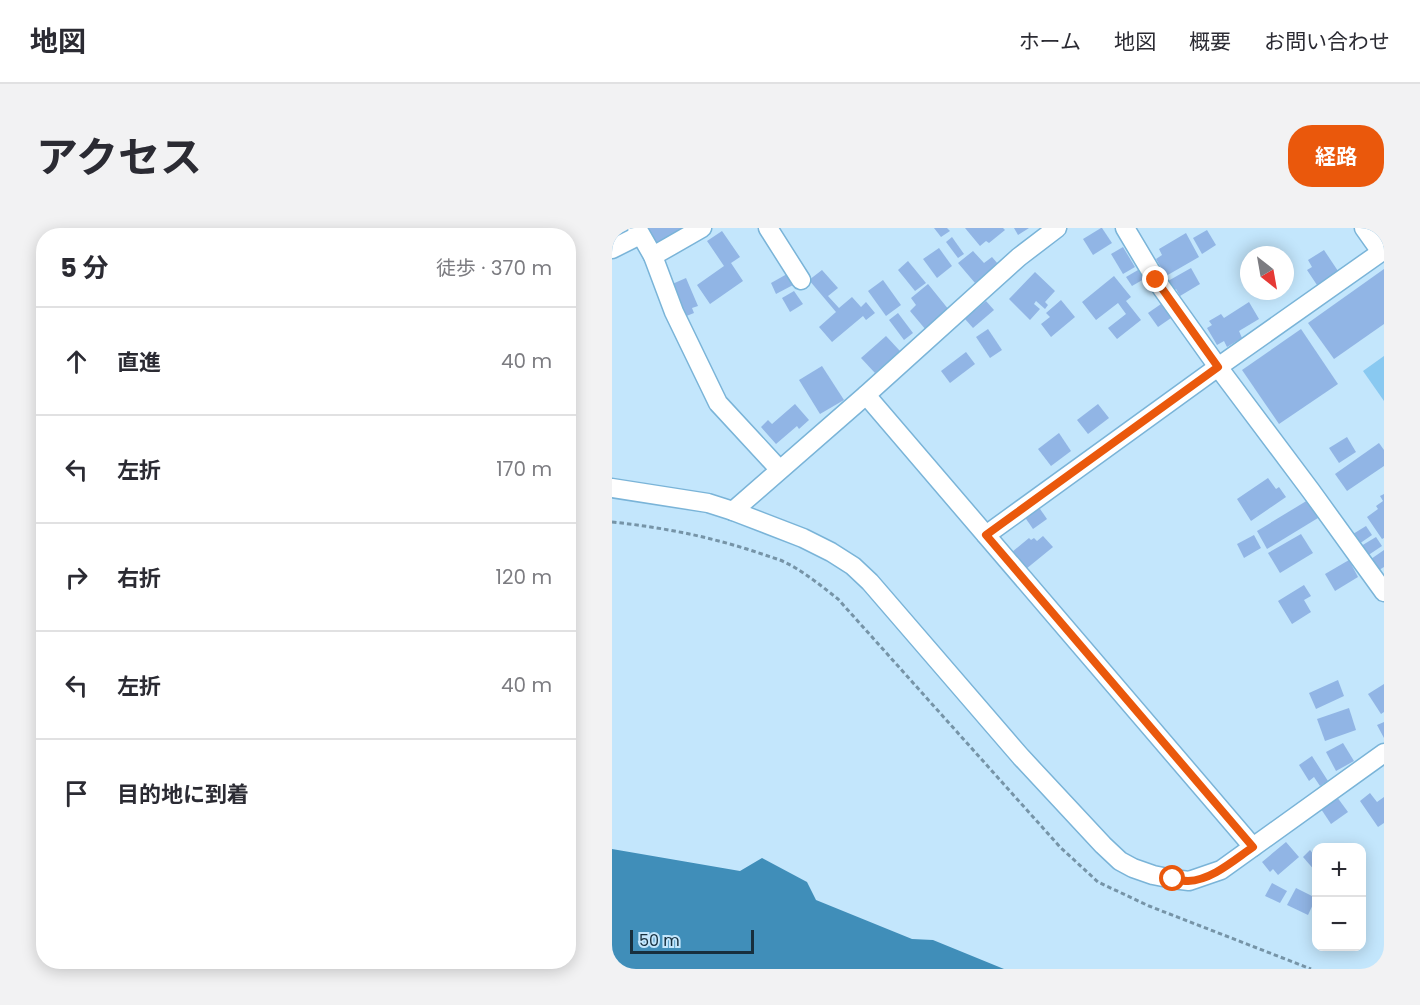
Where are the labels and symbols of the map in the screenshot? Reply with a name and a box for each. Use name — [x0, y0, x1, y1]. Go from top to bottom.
north arrow — [1240, 246, 1294, 300]
route end — [1142, 266, 1168, 292]
route start — [1159, 865, 1185, 891]
scale bar — [630, 927, 754, 954]

